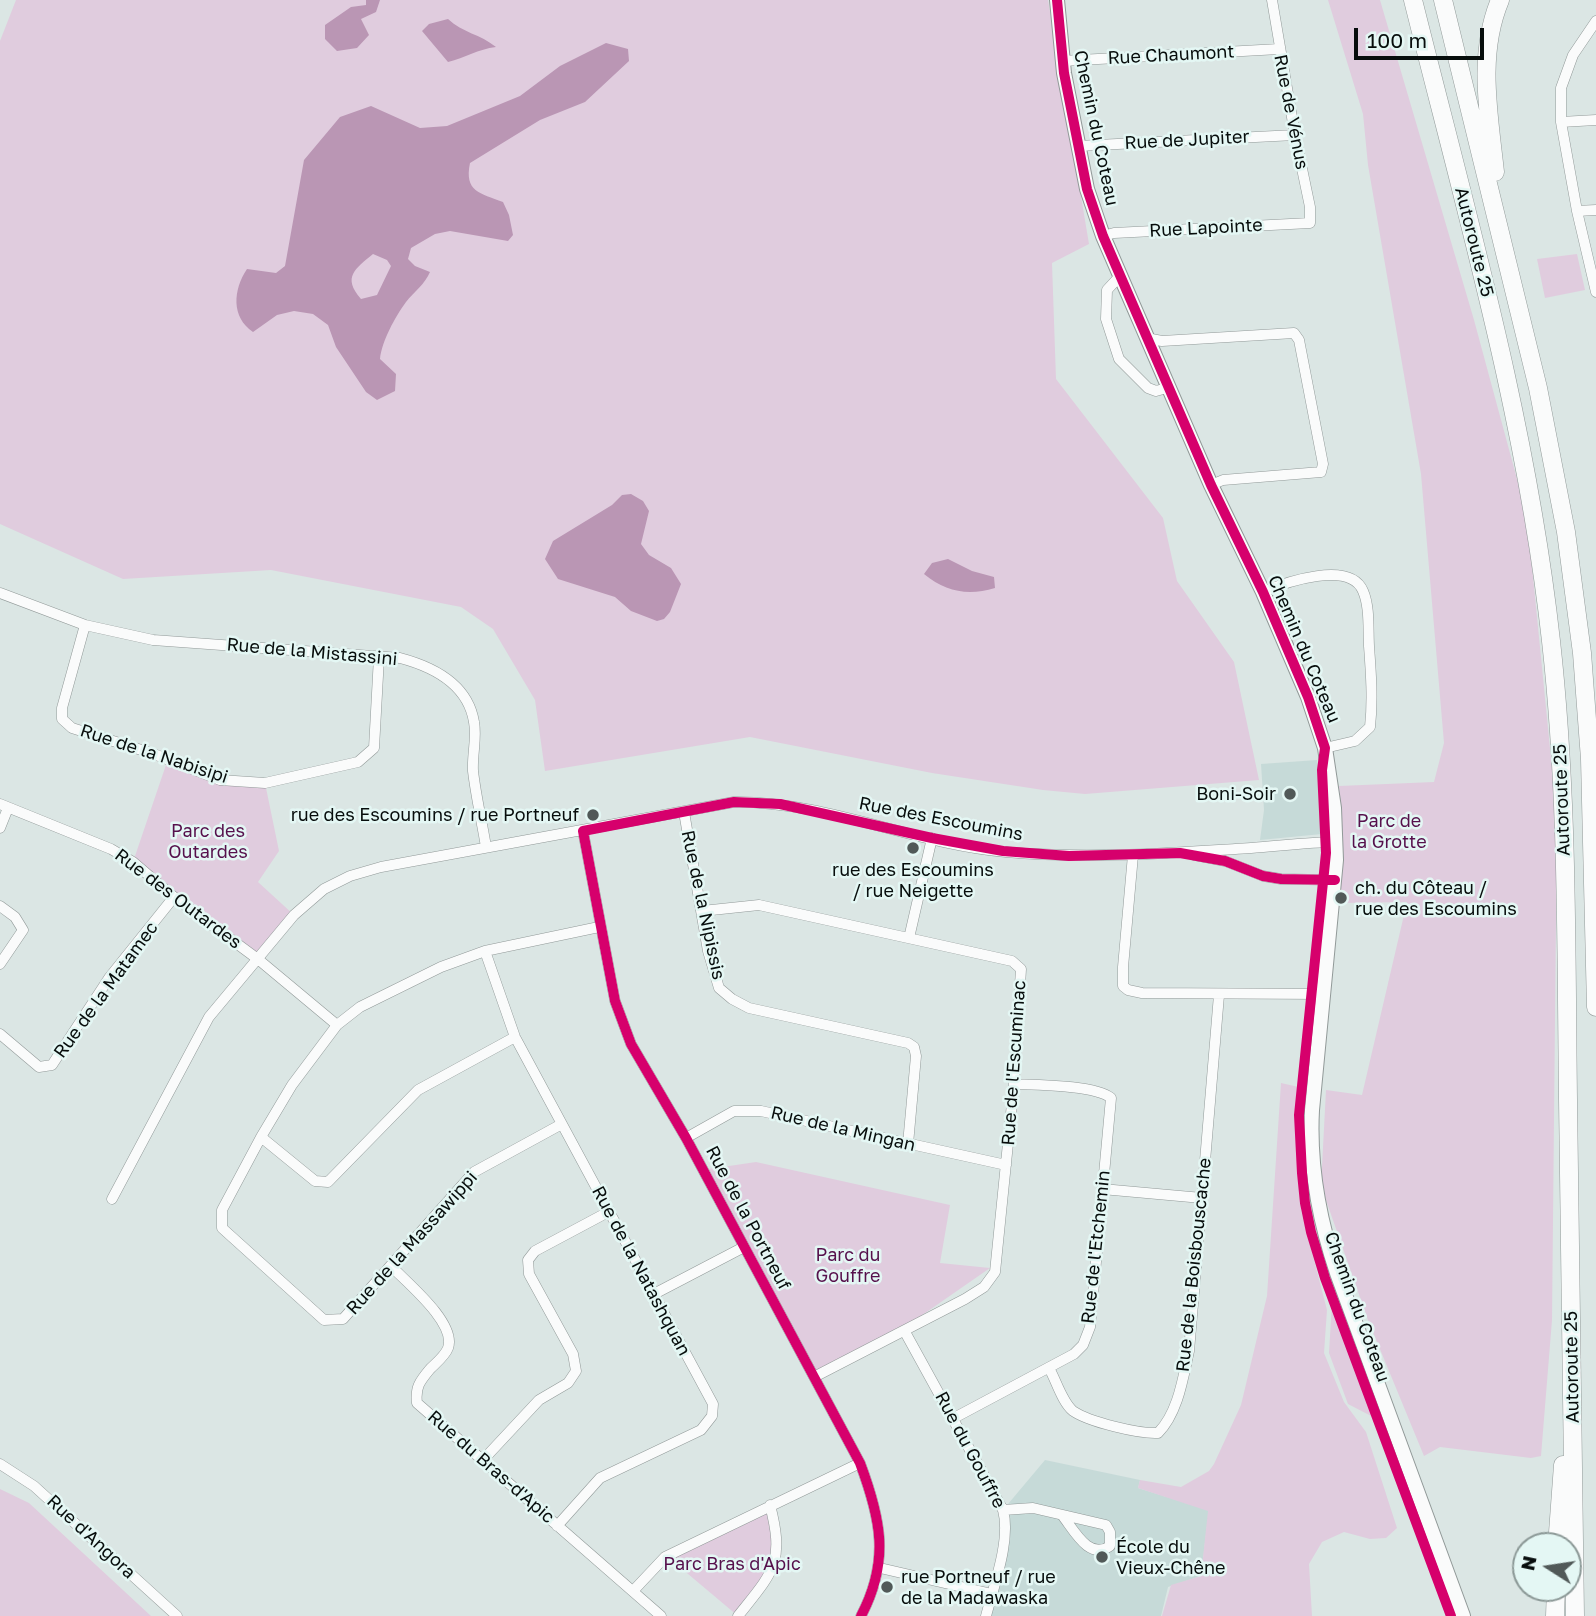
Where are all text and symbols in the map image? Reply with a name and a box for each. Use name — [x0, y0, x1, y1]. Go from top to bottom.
scale bar — [1358, 14, 1488, 58]
text: 100 m — [1367, 27, 1427, 53]
street label: Rue Chaumont — [1107, 41, 1235, 69]
street label: Chemin du Coteau — [1069, 48, 1123, 208]
street label: Rue de Vénus — [1269, 53, 1313, 171]
street label: Rue de Jupiter — [1124, 126, 1250, 154]
street label: Autoroute 25 — [1450, 185, 1498, 299]
street label: Rue Lapointe — [1149, 214, 1263, 242]
street label: Chemin du Coteau — [1263, 572, 1345, 726]
street label: Rue de la Mistassini — [226, 634, 398, 670]
street label: Rue de la Nabisipi — [77, 720, 231, 788]
street label: Autoroute 25 — [1549, 744, 1575, 856]
place label: Boni-Soir — [1196, 783, 1276, 805]
marker: Boni-Soir — [1282, 786, 1298, 802]
street label: Rue des Escoumins — [857, 792, 1025, 846]
place label: rue des Escoumins / rue Portneuf — [291, 804, 579, 826]
marker: rue des Escoumins / rue Portneuf — [585, 807, 601, 823]
park label: Parc de la Grotte — [1351, 810, 1427, 852]
park label: Parc des Outardes — [168, 820, 248, 862]
street label: Rue de la Nipissis — [677, 828, 729, 982]
marker: rue des Escoumins / rue Neigette — [905, 840, 921, 856]
street label: Rue des Outardes — [111, 844, 245, 954]
place label: rue des Escoumins / rue Neigette — [832, 859, 994, 902]
place label: ch. du Côteau / rue des Escoumins — [1355, 877, 1517, 920]
marker: ch. du Côteau / rue des Escoumins — [1333, 890, 1349, 906]
street label: Rue de la Matamec — [49, 918, 163, 1062]
street label: Rue de l'Escuminac — [997, 980, 1031, 1146]
street label: Rue de la Mingan — [769, 1102, 917, 1156]
street label: Rue de la Portneuf — [701, 1142, 795, 1294]
street label: Rue de la Boisbouscache — [1172, 1157, 1216, 1373]
street label: Rue de la Massawippi — [342, 1167, 482, 1319]
street label: Rue de l'Etchemin — [1077, 1169, 1115, 1325]
street label: Rue de la Natashquan — [587, 1182, 695, 1360]
street label: Chemin du Coteau — [1320, 1229, 1394, 1385]
park label: Parc du Gouffre — [816, 1244, 880, 1286]
street label: Autoroute 25 — [1560, 1311, 1584, 1423]
street label: Rue du Gouffre — [930, 1388, 1010, 1512]
street label: Rue du Bras-d'Apic — [423, 1406, 559, 1528]
street label: Rue d'Angora — [42, 1490, 140, 1584]
north arrow — [1512, 1532, 1582, 1602]
place label: École du Vieux-Chêne — [1116, 1536, 1225, 1578]
marker: École du Vieux-Chêne — [1094, 1549, 1110, 1565]
park label: Parc Bras d'Apic — [663, 1553, 801, 1575]
text: N — [1515, 1553, 1541, 1572]
place label: rue Portneuf / rue de la Madawaska — [901, 1566, 1056, 1608]
marker: rue Portneuf / rue de la Madawaska — [879, 1579, 895, 1595]

